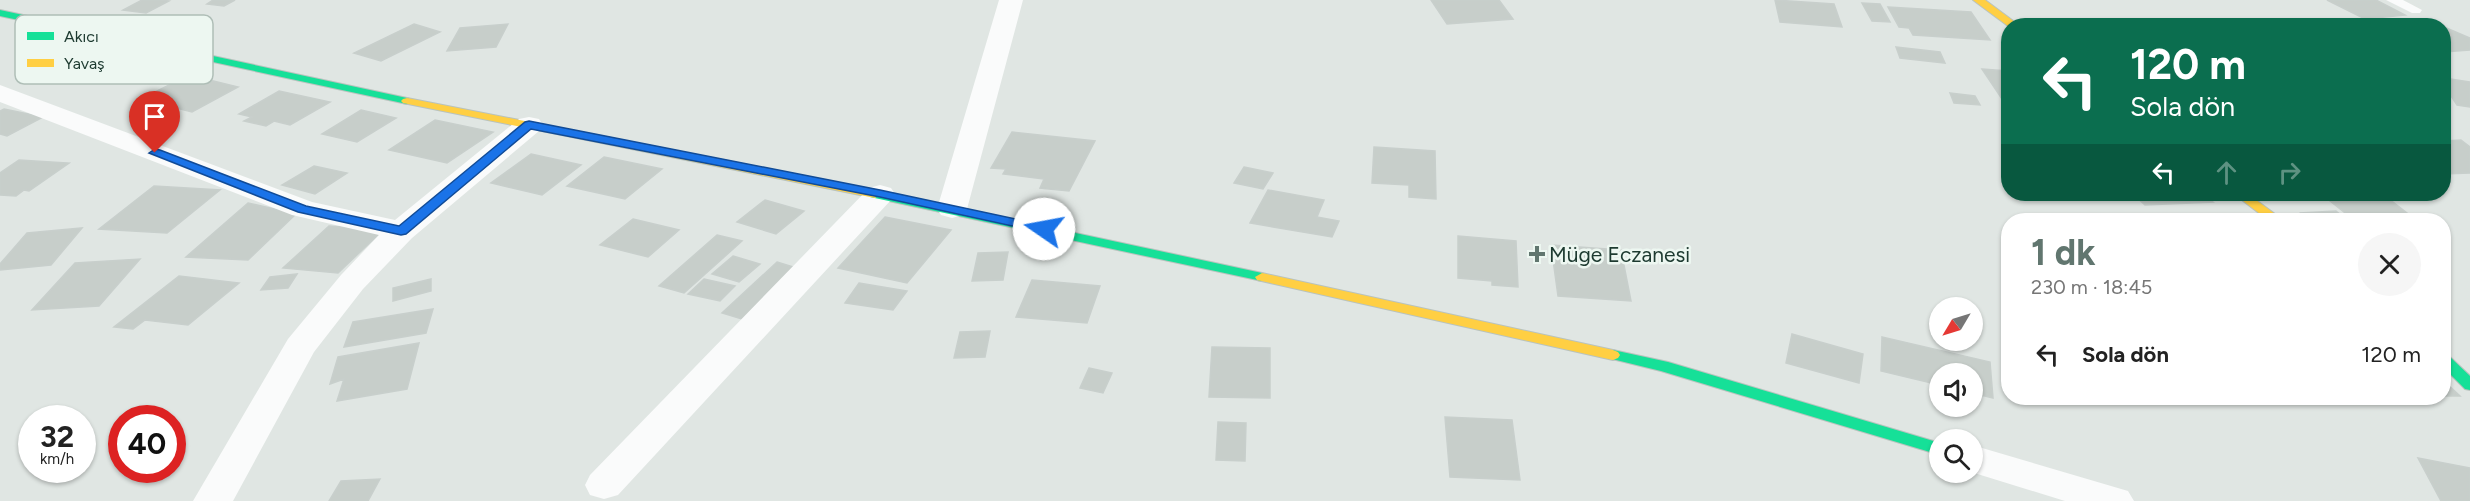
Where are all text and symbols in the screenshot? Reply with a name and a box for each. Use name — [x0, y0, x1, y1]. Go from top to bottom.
legend — [15, 15, 213, 84]
text: Akıcı — [64, 27, 99, 46]
text: 120 m — [2130, 39, 2246, 90]
icon: left — [2031, 42, 2109, 120]
text: Yavaş — [64, 54, 105, 73]
text: Sola dön — [2130, 90, 2235, 123]
pin — [129, 91, 180, 153]
icon: arrive — [138, 100, 171, 133]
icon: left — [2147, 156, 2180, 189]
icon: ahead — [2210, 156, 2243, 189]
icon: right — [2273, 156, 2306, 189]
position arrow — [1012, 197, 1076, 261]
text: 1 dk — [2031, 231, 2096, 274]
button: close — [2358, 233, 2421, 296]
place label: Müge Eczanesi — [1549, 242, 1690, 267]
marker: Müge Eczanesi — [1530, 247, 1544, 261]
text: 230 m · 18:45 — [2031, 275, 2152, 299]
north arrow — [1929, 297, 1983, 351]
map controls — [1929, 297, 1983, 483]
icon: left — [2031, 338, 2064, 371]
text: Sola dön — [2082, 341, 2169, 368]
text: 120 m — [2361, 341, 2421, 368]
button: sound — [1929, 363, 1983, 417]
speed limit sign: 40 — [108, 405, 186, 483]
text: 32 — [40, 418, 74, 455]
button: search — [1929, 429, 1983, 483]
text: km/h — [40, 450, 74, 468]

